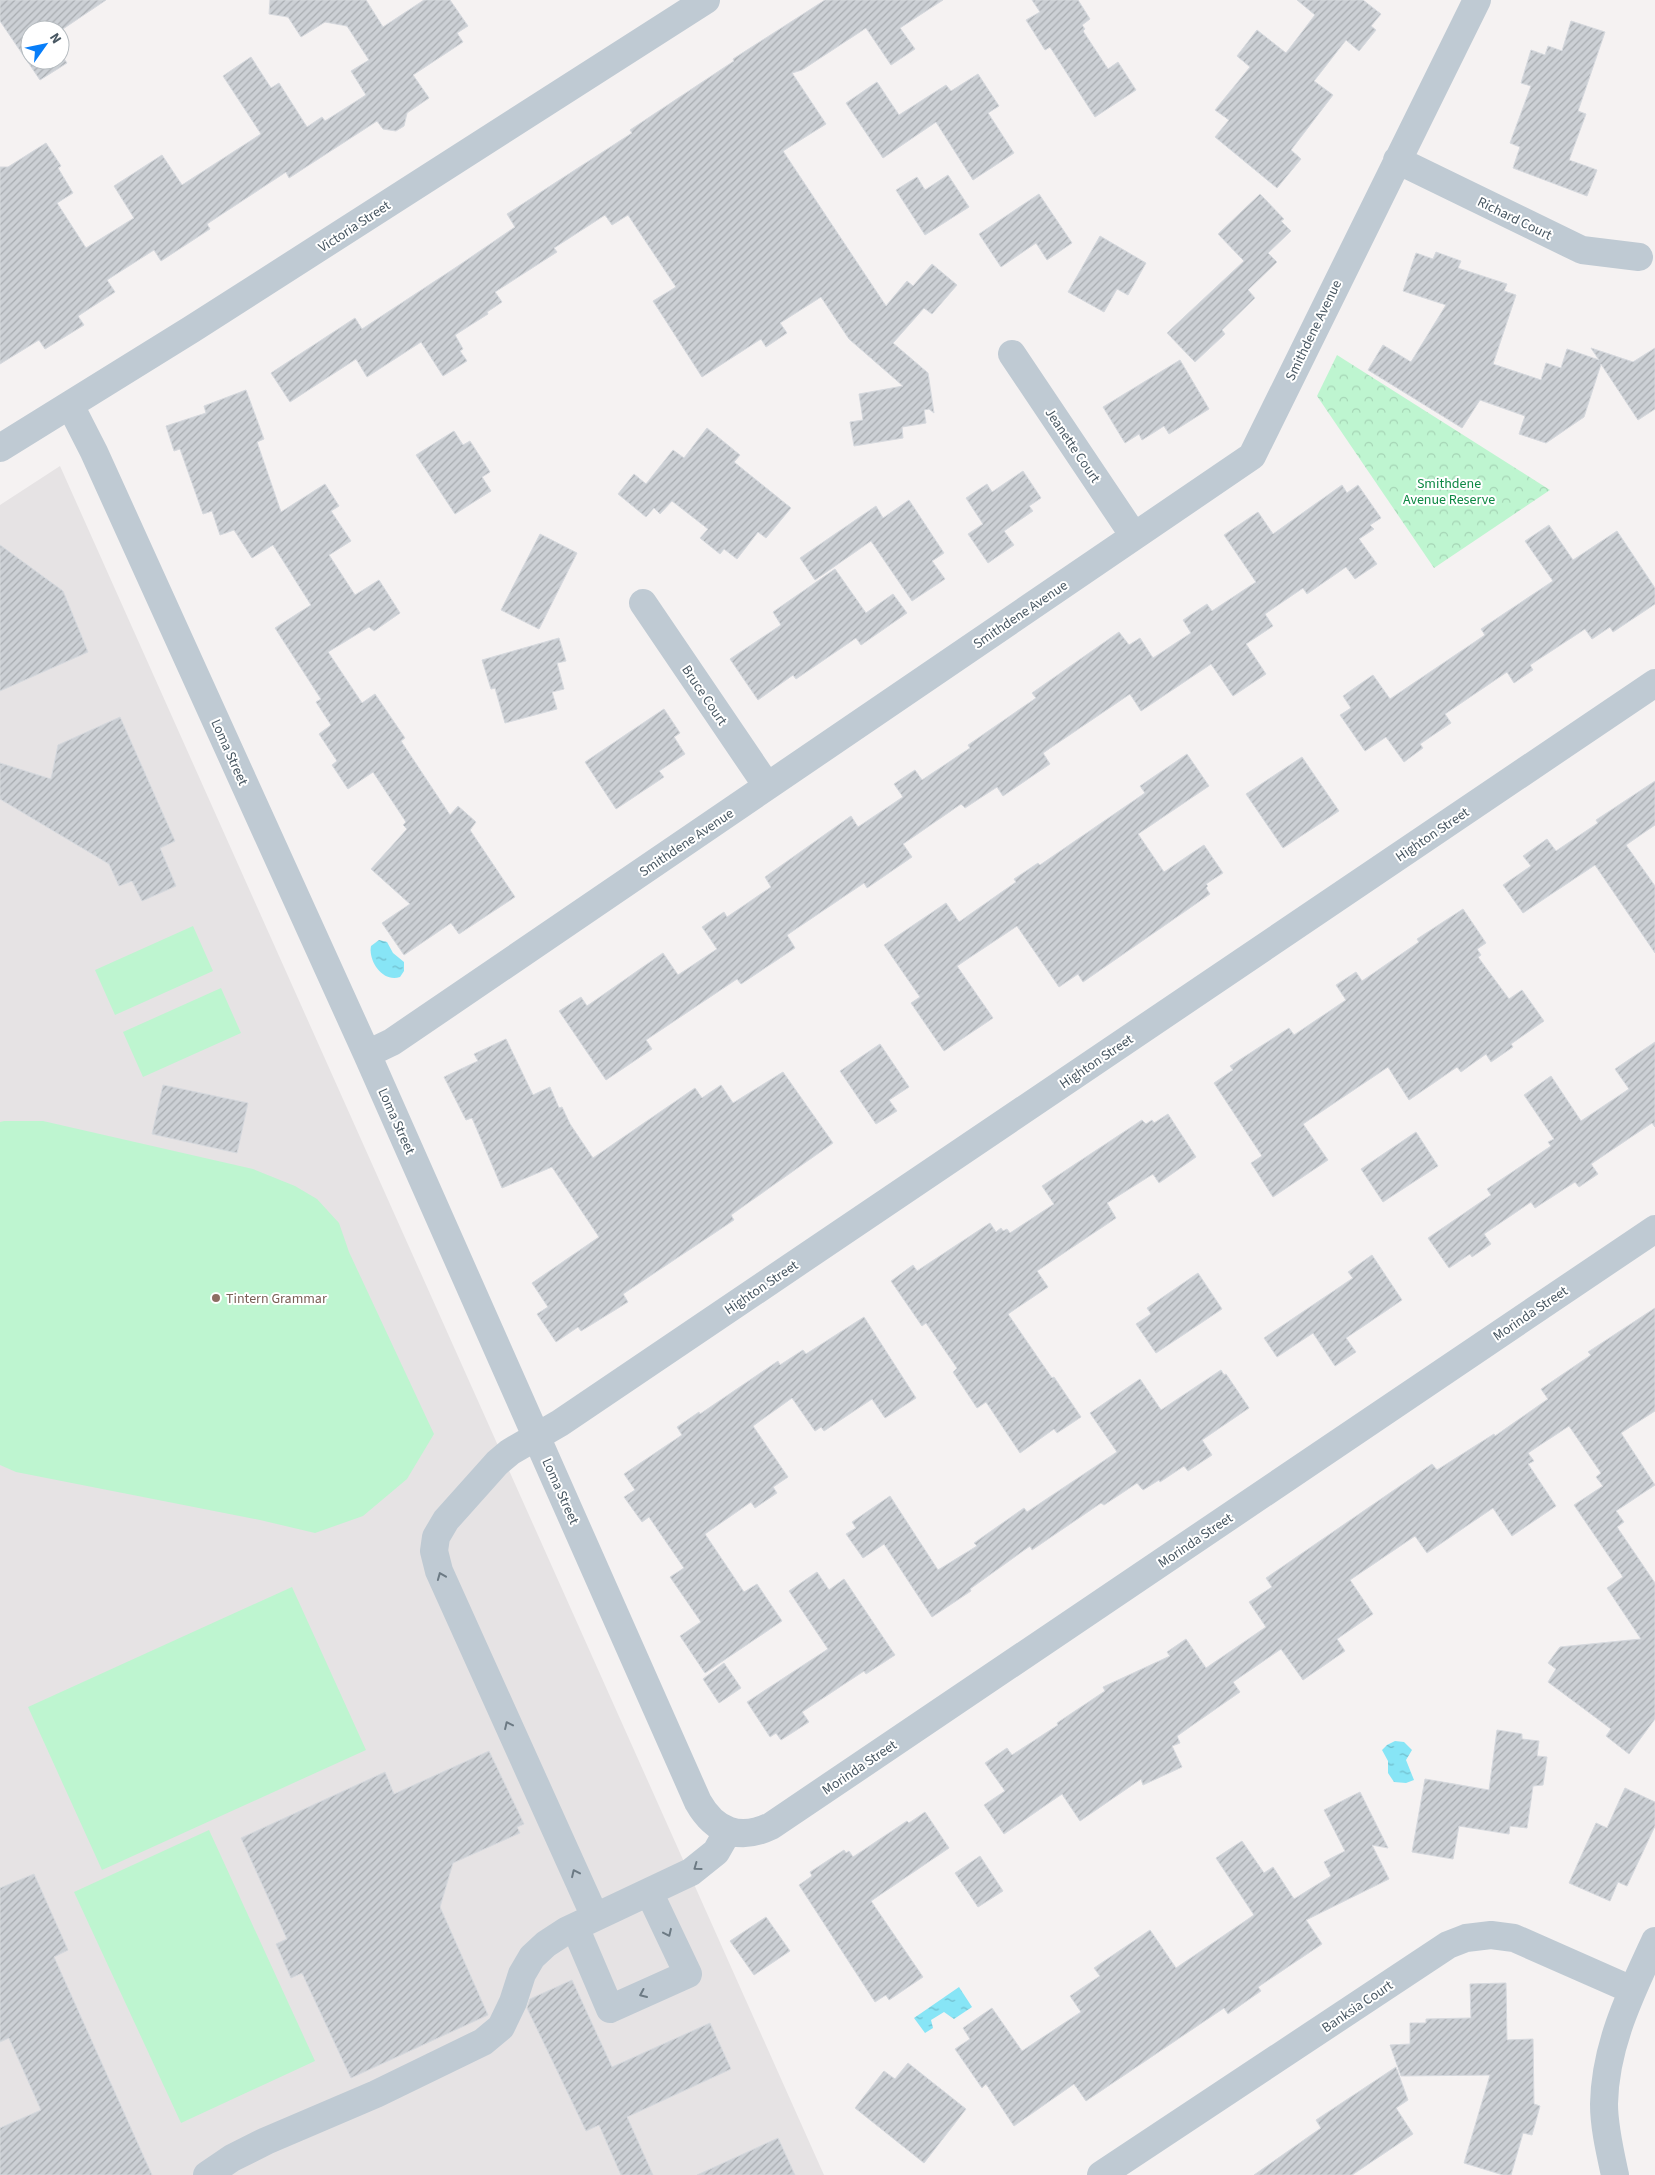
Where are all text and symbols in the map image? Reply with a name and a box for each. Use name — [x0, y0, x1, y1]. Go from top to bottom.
north arrow — [20, 20, 70, 70]
text: N — [44, 29, 66, 48]
street label: Richard Court — [1474, 192, 1555, 246]
street label: Victoria Street — [315, 196, 395, 258]
street label: Smithdene Avenue — [1281, 277, 1347, 384]
street label: Jeanette Court — [1040, 404, 1105, 487]
park label: Smithdene Avenue Reserve — [1403, 474, 1495, 510]
street label: Smithdene Avenue — [969, 576, 1072, 654]
street label: Bruce Court — [676, 661, 732, 730]
street label: Loma Street — [206, 716, 253, 789]
street label: Highton Street — [1392, 803, 1474, 867]
street label: Smithdene Avenue — [635, 804, 738, 882]
street label: Highton Street — [1056, 1030, 1138, 1094]
street label: Loma Street — [373, 1085, 420, 1158]
street label: Highton Street — [721, 1256, 803, 1320]
street label: Morinda Street — [1489, 1281, 1572, 1346]
place label: Tintern Grammar — [226, 1289, 327, 1309]
marker: Tintern Grammar — [210, 1292, 222, 1304]
street label: Loma Street — [537, 1455, 584, 1528]
street label: Morinda Street — [1154, 1508, 1237, 1573]
one-way arrow — [437, 1573, 447, 1581]
one-way arrow — [503, 1721, 514, 1730]
street label: Morinda Street — [818, 1735, 901, 1800]
one-way arrow — [693, 1861, 703, 1870]
one-way arrow — [571, 1869, 581, 1878]
one-way arrow — [662, 1928, 673, 1937]
street label: Banksia Court — [1318, 1976, 1397, 2038]
one-way arrow — [639, 1988, 648, 1999]

